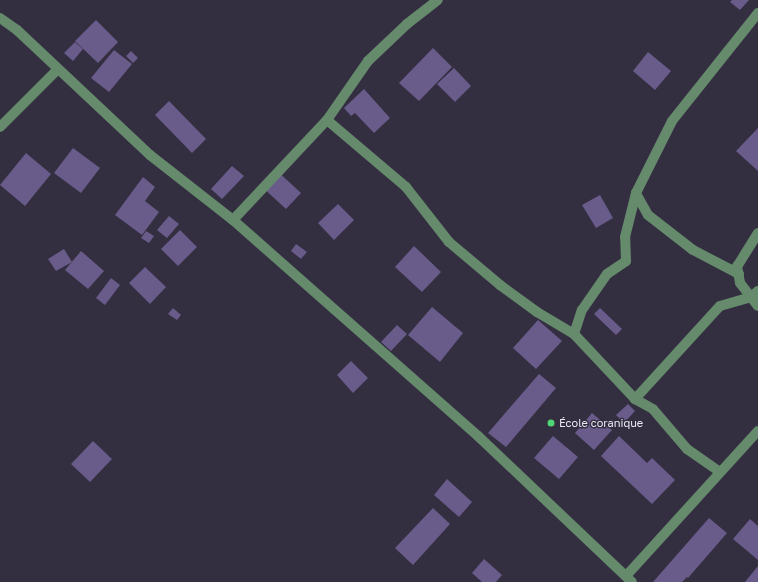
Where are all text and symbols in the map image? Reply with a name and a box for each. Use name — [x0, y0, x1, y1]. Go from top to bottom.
place label: École coranique — [559, 416, 643, 430]
marker: École coranique — [546, 418, 556, 428]

